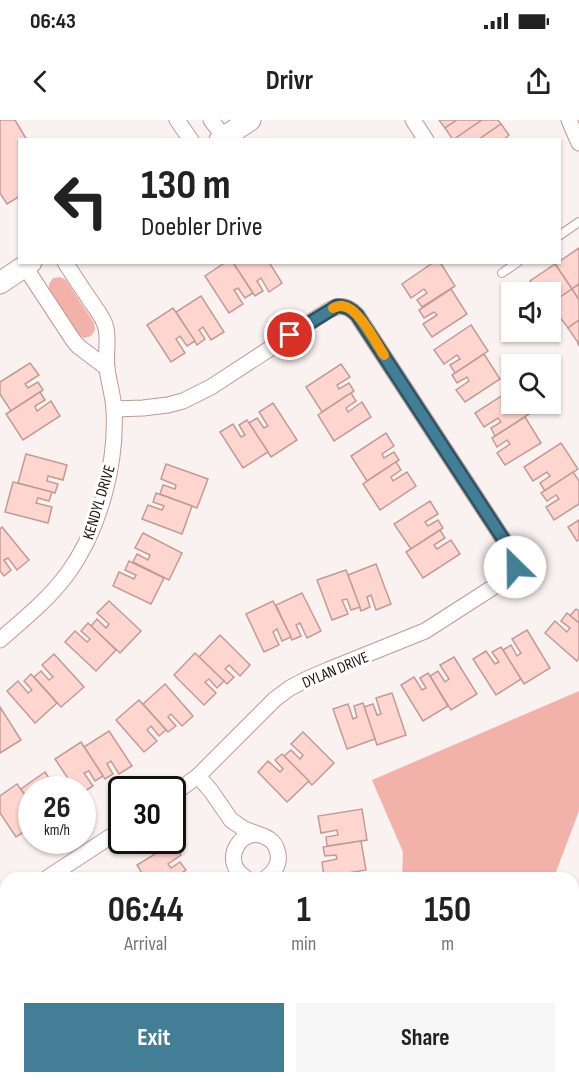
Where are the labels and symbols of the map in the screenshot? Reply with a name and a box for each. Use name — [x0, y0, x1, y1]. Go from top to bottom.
pin — [264, 309, 315, 360]
street label: KENDYL DRIVE — [79, 463, 120, 542]
position arrow — [483, 535, 547, 599]
street label: DYLAN DRIVE — [300, 648, 372, 693]
speed limit sign: 30 — [108, 776, 186, 854]

